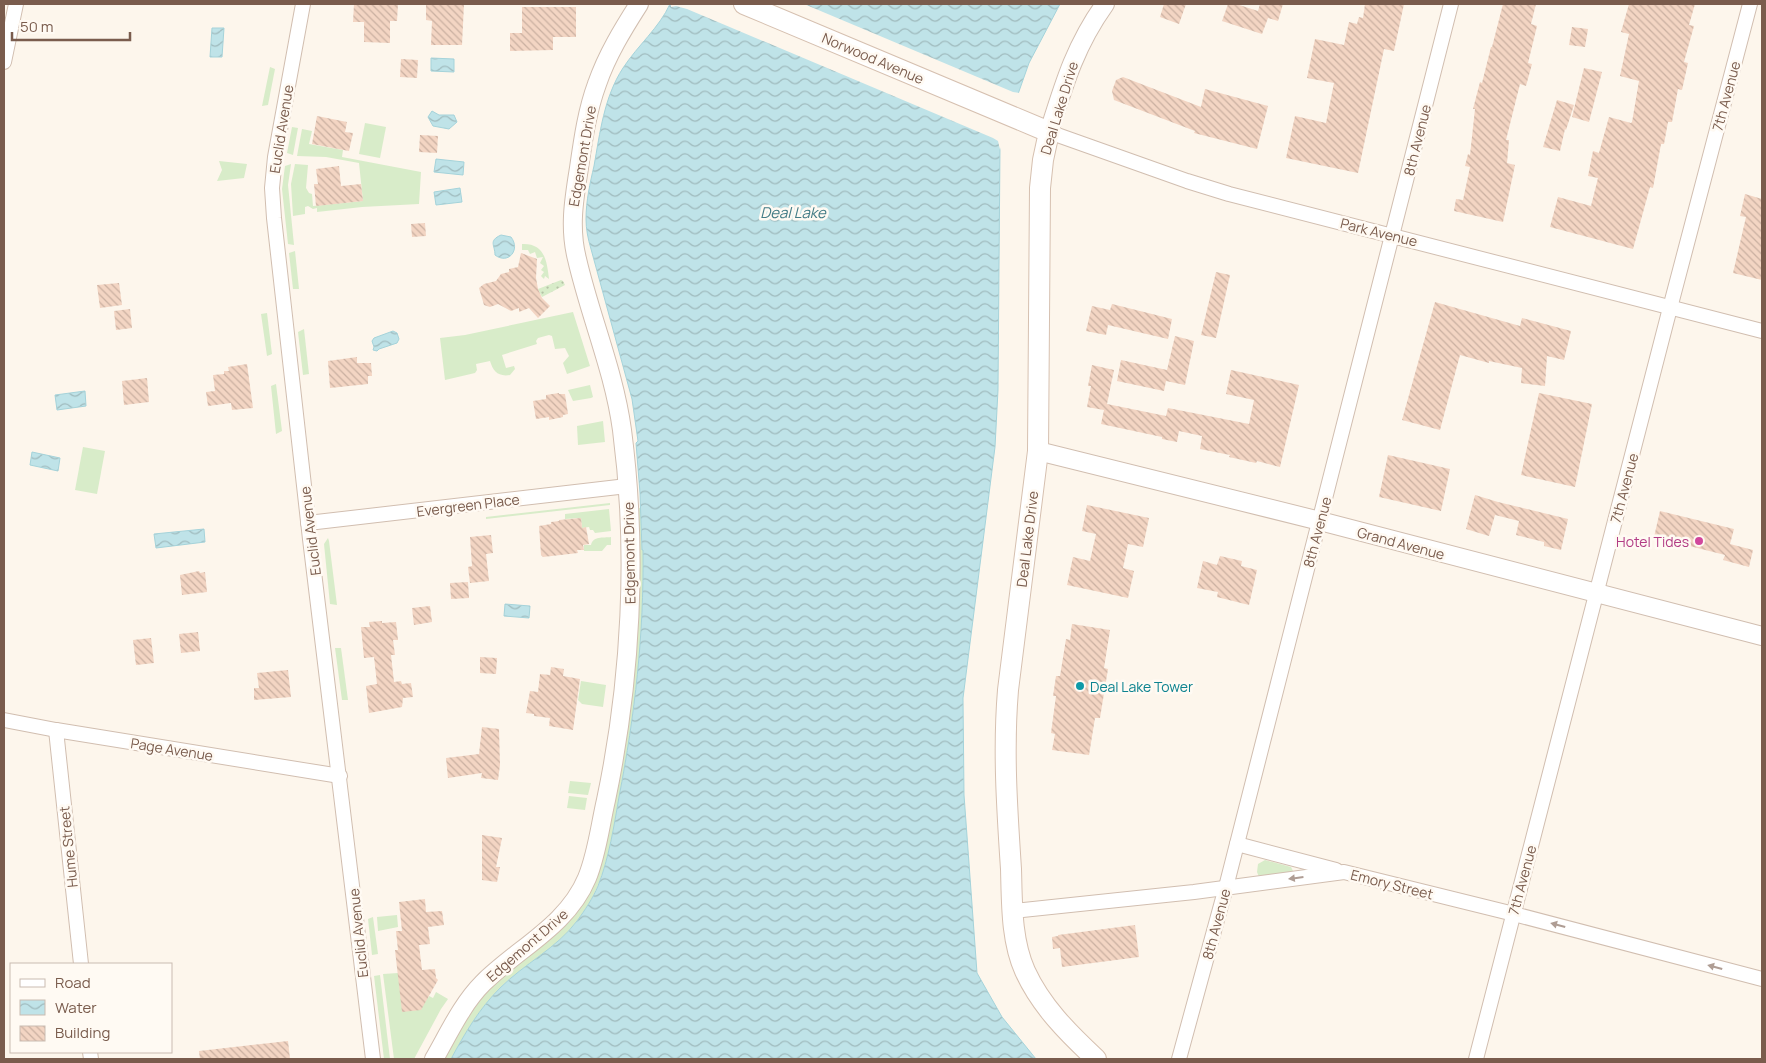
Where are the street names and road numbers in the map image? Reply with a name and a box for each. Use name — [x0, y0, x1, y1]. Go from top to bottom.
street label: Norwood Avenue — [819, 28, 927, 88]
street label: Deal Lake Drive — [1036, 59, 1082, 157]
street label: 7th Avenue — [1708, 59, 1744, 133]
street label: Euclid Avenue — [265, 83, 297, 175]
street label: 8th Avenue — [1399, 102, 1435, 178]
street label: Edgemont Drive — [564, 104, 600, 208]
street label: Park Avenue — [1339, 213, 1419, 251]
street label: 7th Avenue — [1606, 451, 1642, 525]
street label: Euclid Avenue — [295, 485, 325, 577]
street label: Evergreen Place — [416, 489, 520, 521]
street label: Deal Lake Drive — [1012, 490, 1042, 588]
street label: 8th Avenue — [1298, 494, 1336, 570]
street label: Edgemont Drive — [619, 502, 639, 604]
street label: Grand Avenue — [1355, 522, 1447, 564]
street label: Page Avenue — [129, 733, 215, 765]
street label: Hume Street — [54, 805, 82, 889]
street label: 7th Avenue — [1504, 843, 1540, 917]
street label: Emory Street — [1349, 865, 1436, 904]
street label: 8th Avenue — [1197, 886, 1235, 962]
street label: Euclid Avenue — [344, 888, 372, 978]
street label: Edgemont Drive — [482, 904, 572, 986]

